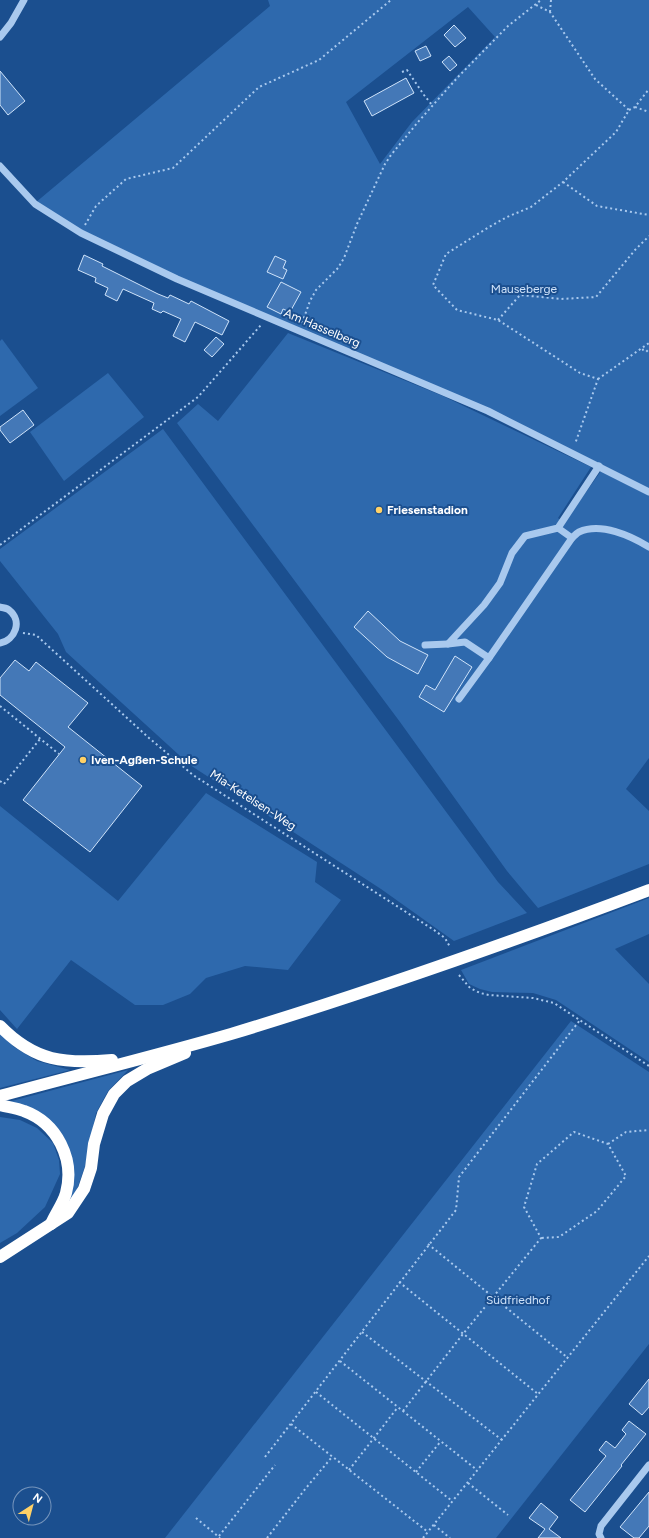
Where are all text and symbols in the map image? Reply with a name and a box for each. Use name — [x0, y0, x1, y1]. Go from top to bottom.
park label: Mauseberge — [491, 282, 558, 296]
street label: Am Hasselberg — [282, 306, 362, 350]
place label: Friesenstadion — [387, 503, 468, 517]
marker: Friesenstadion — [374, 505, 384, 515]
place label: Iven-Agßen-Schule — [91, 753, 198, 767]
marker: Iven-Agßen-Schule — [78, 755, 88, 765]
street label: Mia-Ketelsen-Weg — [207, 767, 299, 833]
park label: Südfriedhof — [486, 1293, 551, 1307]
north arrow — [12, 1486, 52, 1526]
text: N — [30, 1491, 45, 1506]

